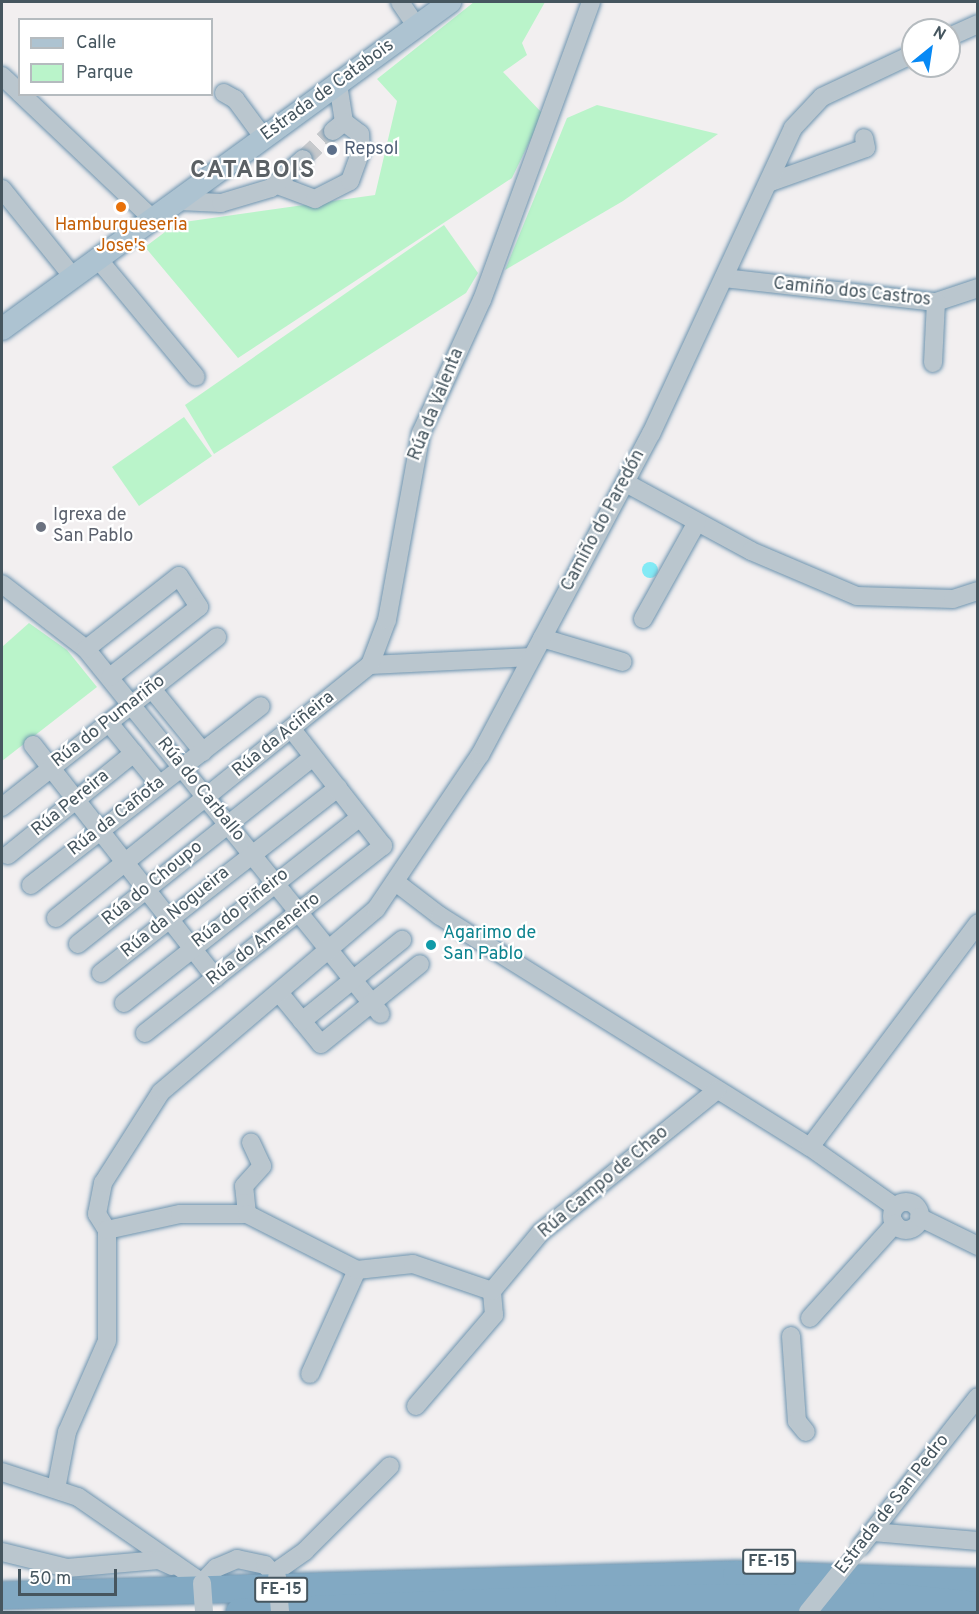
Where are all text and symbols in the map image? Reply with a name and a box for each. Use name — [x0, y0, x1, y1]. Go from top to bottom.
legend — [18, 18, 213, 96]
north arrow — [901, 18, 961, 78]
text: N — [929, 23, 949, 46]
text: Calle — [76, 32, 116, 55]
street label: Estrada de Catabois — [257, 35, 399, 147]
text: Parque — [76, 62, 133, 85]
place label: Repsol — [344, 139, 398, 161]
marker: Repsol — [325, 143, 339, 157]
district label: CATABOIS — [190, 158, 316, 186]
marker: Hamburgueseria Jose's — [114, 200, 128, 214]
place label: Hamburgueseria Jose's — [55, 216, 187, 258]
street label: Camiño dos Castros — [772, 274, 932, 312]
street label: Rúa da Valenta — [405, 345, 469, 465]
street label: Camiño do Paredón — [557, 446, 651, 596]
place label: Igrexa de San Pablo — [53, 506, 133, 548]
marker: Igrexa de San Pablo — [34, 520, 48, 534]
street label: Rúa do Pumariño — [48, 671, 170, 773]
street label: Rúa da Aciñeira — [228, 687, 340, 783]
street label: Rúa do Carballo — [151, 734, 249, 846]
street label: Rúa Pereira — [28, 766, 114, 842]
street label: Rúa da Cañota — [64, 773, 170, 861]
street label: Rúa do Choupo — [98, 837, 208, 931]
street label: Rúa da Nogueira — [118, 863, 234, 963]
street label: Rúa do Piñeiro — [188, 865, 294, 953]
street label: Rúa do Ameneiro — [203, 889, 325, 991]
place label: Agarimo de San Pablo — [443, 924, 536, 966]
marker: Agarimo de San Pablo — [424, 938, 438, 952]
street label: Rúa Campo de Chao — [535, 1122, 673, 1244]
street label: Estrada de San Pedro — [832, 1431, 954, 1579]
road number: FE-15 — [742, 1549, 796, 1575]
scale bar — [21, 1557, 120, 1595]
text: 50 m — [29, 1568, 71, 1591]
road number: FE-15 — [254, 1577, 308, 1603]

